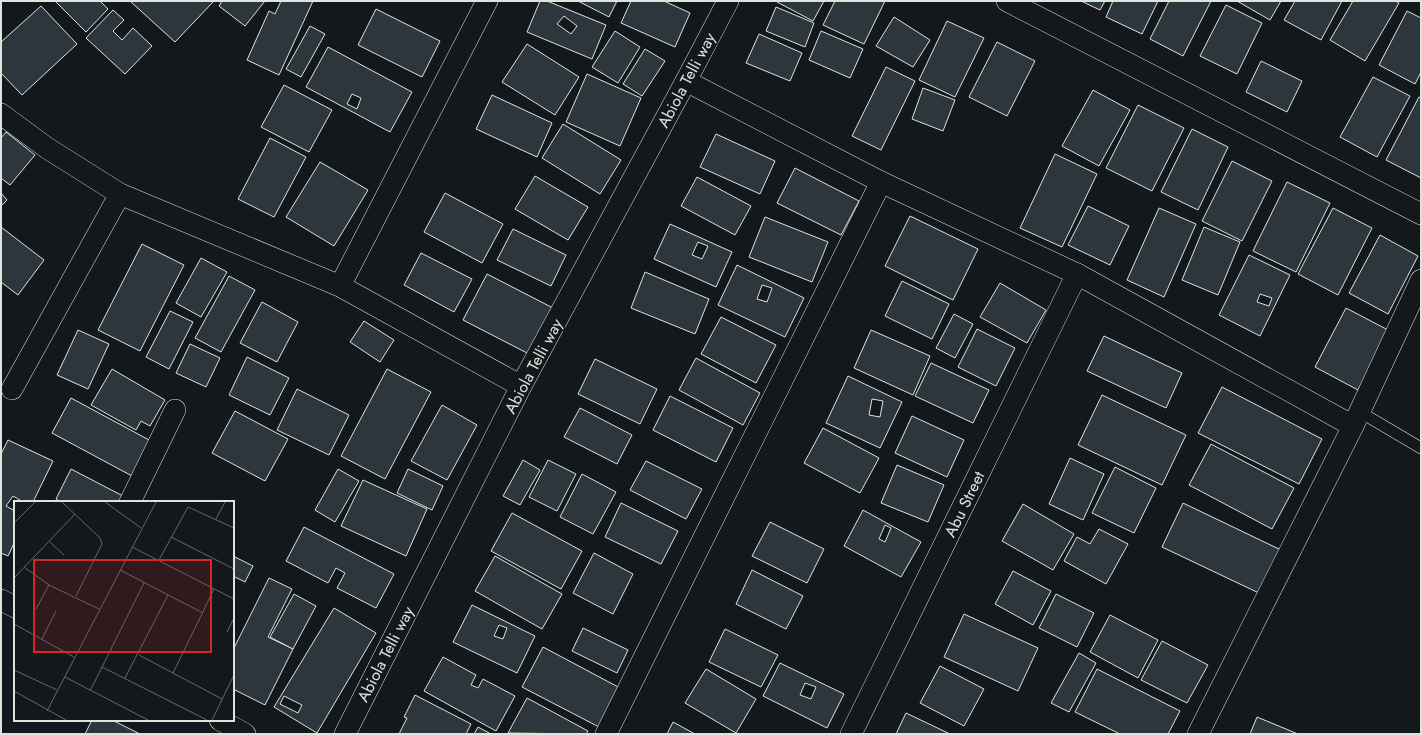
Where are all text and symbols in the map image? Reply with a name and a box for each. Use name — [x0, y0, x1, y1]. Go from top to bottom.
street label: Abiola Telli way — [652, 28, 722, 132]
street label: Abiola Telli way — [499, 314, 569, 418]
street label: Abu Street — [939, 467, 990, 541]
inset map — [14, 501, 234, 721]
street label: Abiola Telli way — [351, 602, 420, 706]

